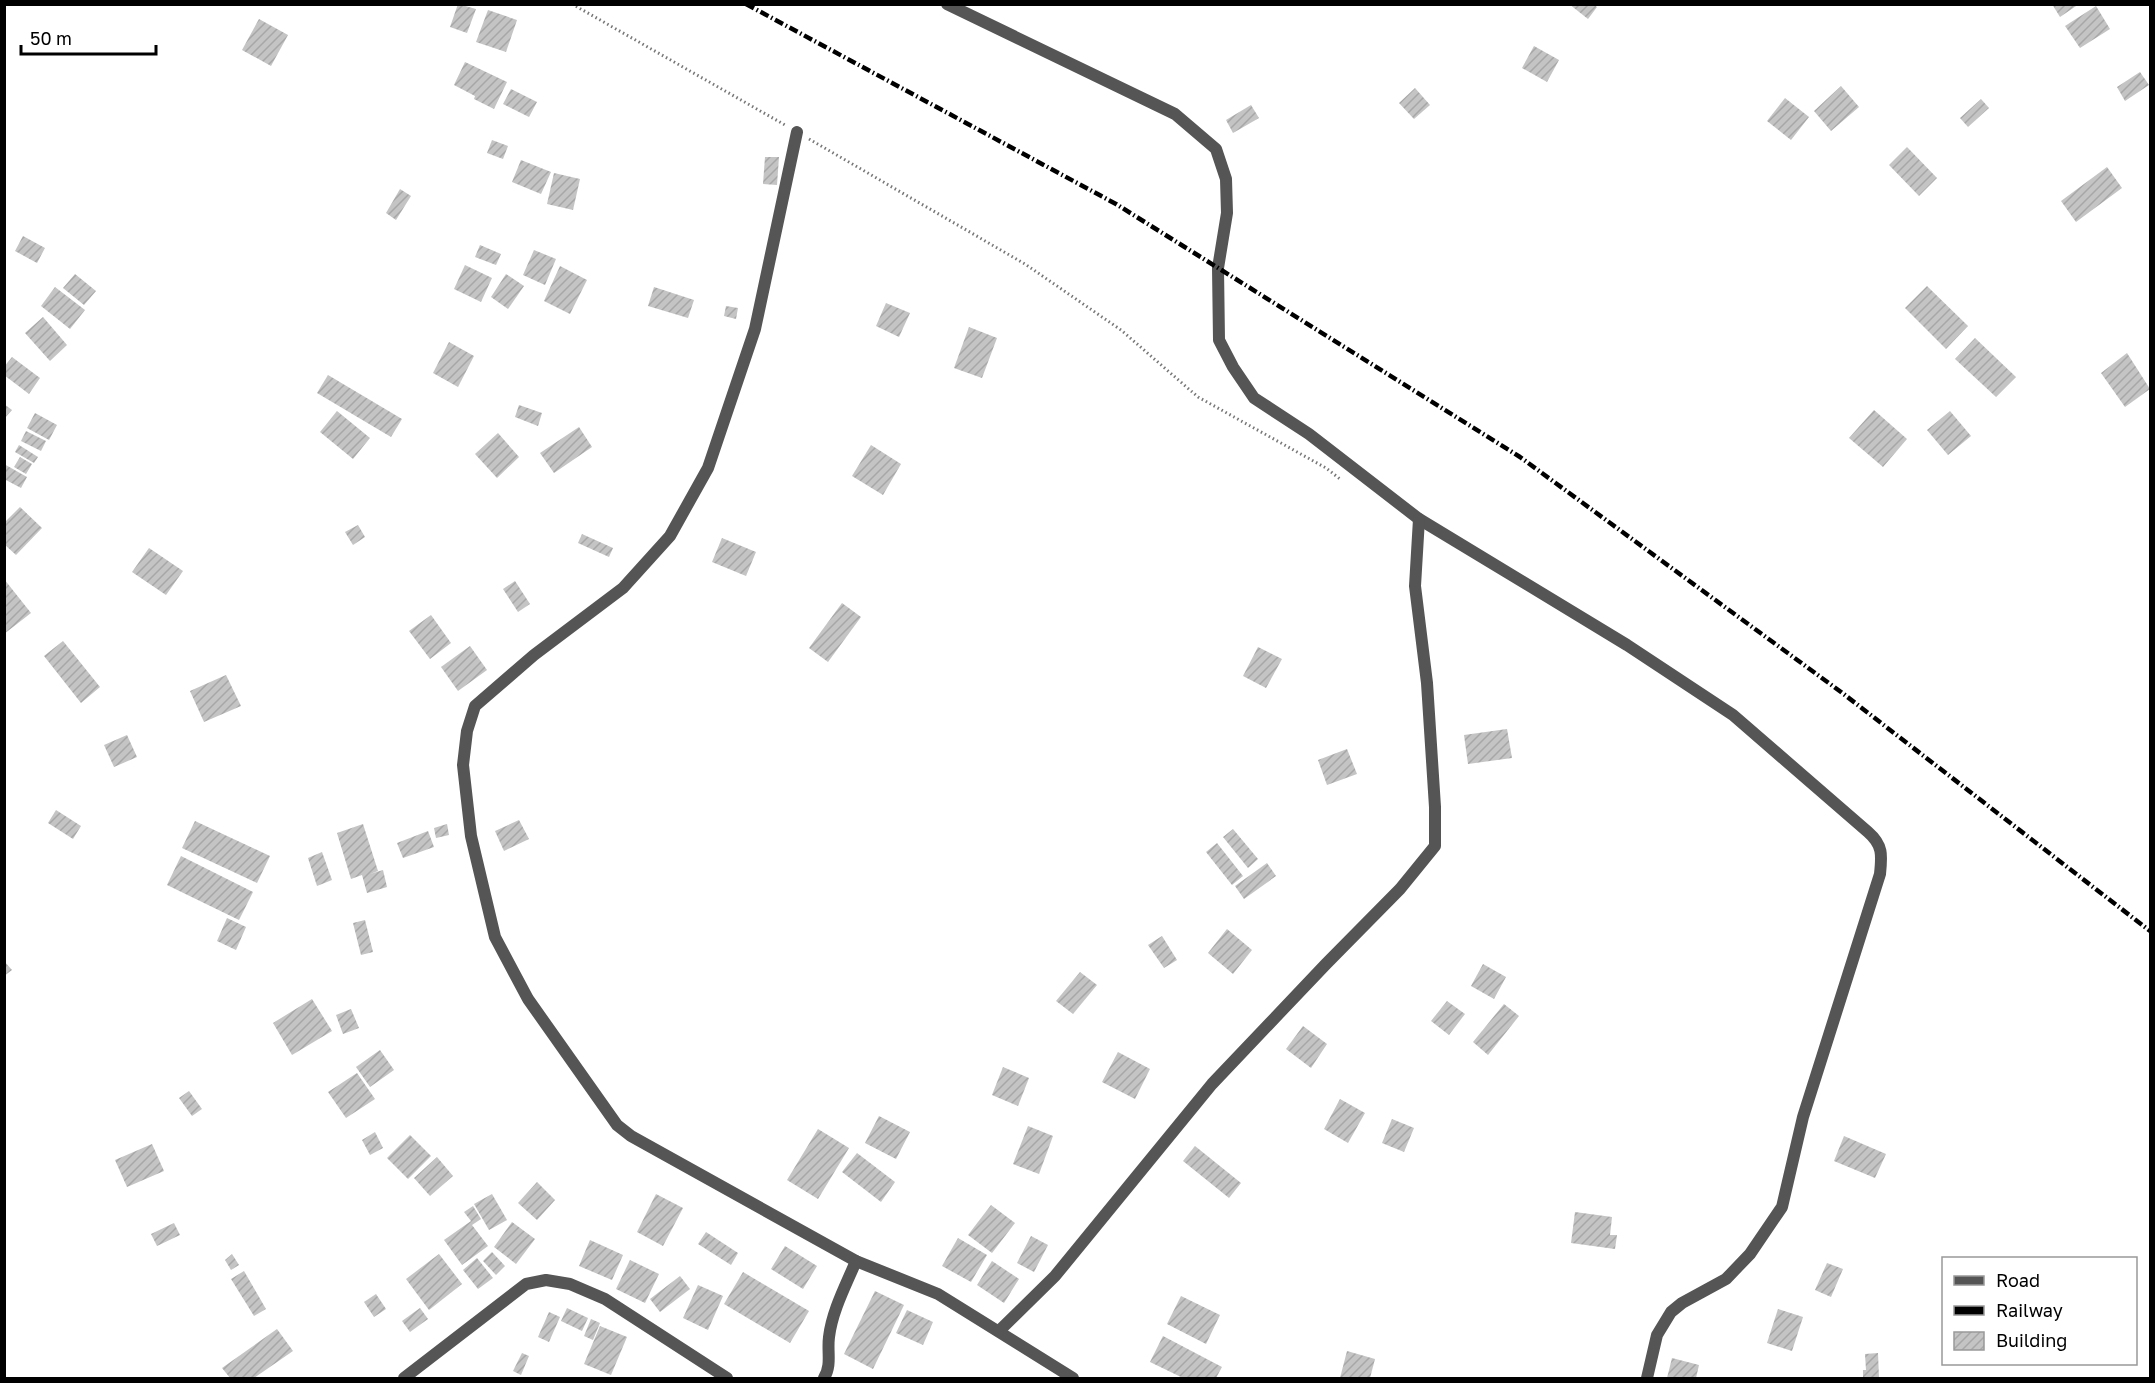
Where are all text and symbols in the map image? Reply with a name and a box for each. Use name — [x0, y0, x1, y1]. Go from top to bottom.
scale bar — [21, 18, 156, 56]
text: 50 m — [30, 27, 72, 49]
legend — [1942, 1257, 2137, 1365]
text: Road — [1996, 1269, 2040, 1291]
text: Railway — [1996, 1299, 2063, 1321]
text: Building — [1996, 1329, 2067, 1351]

